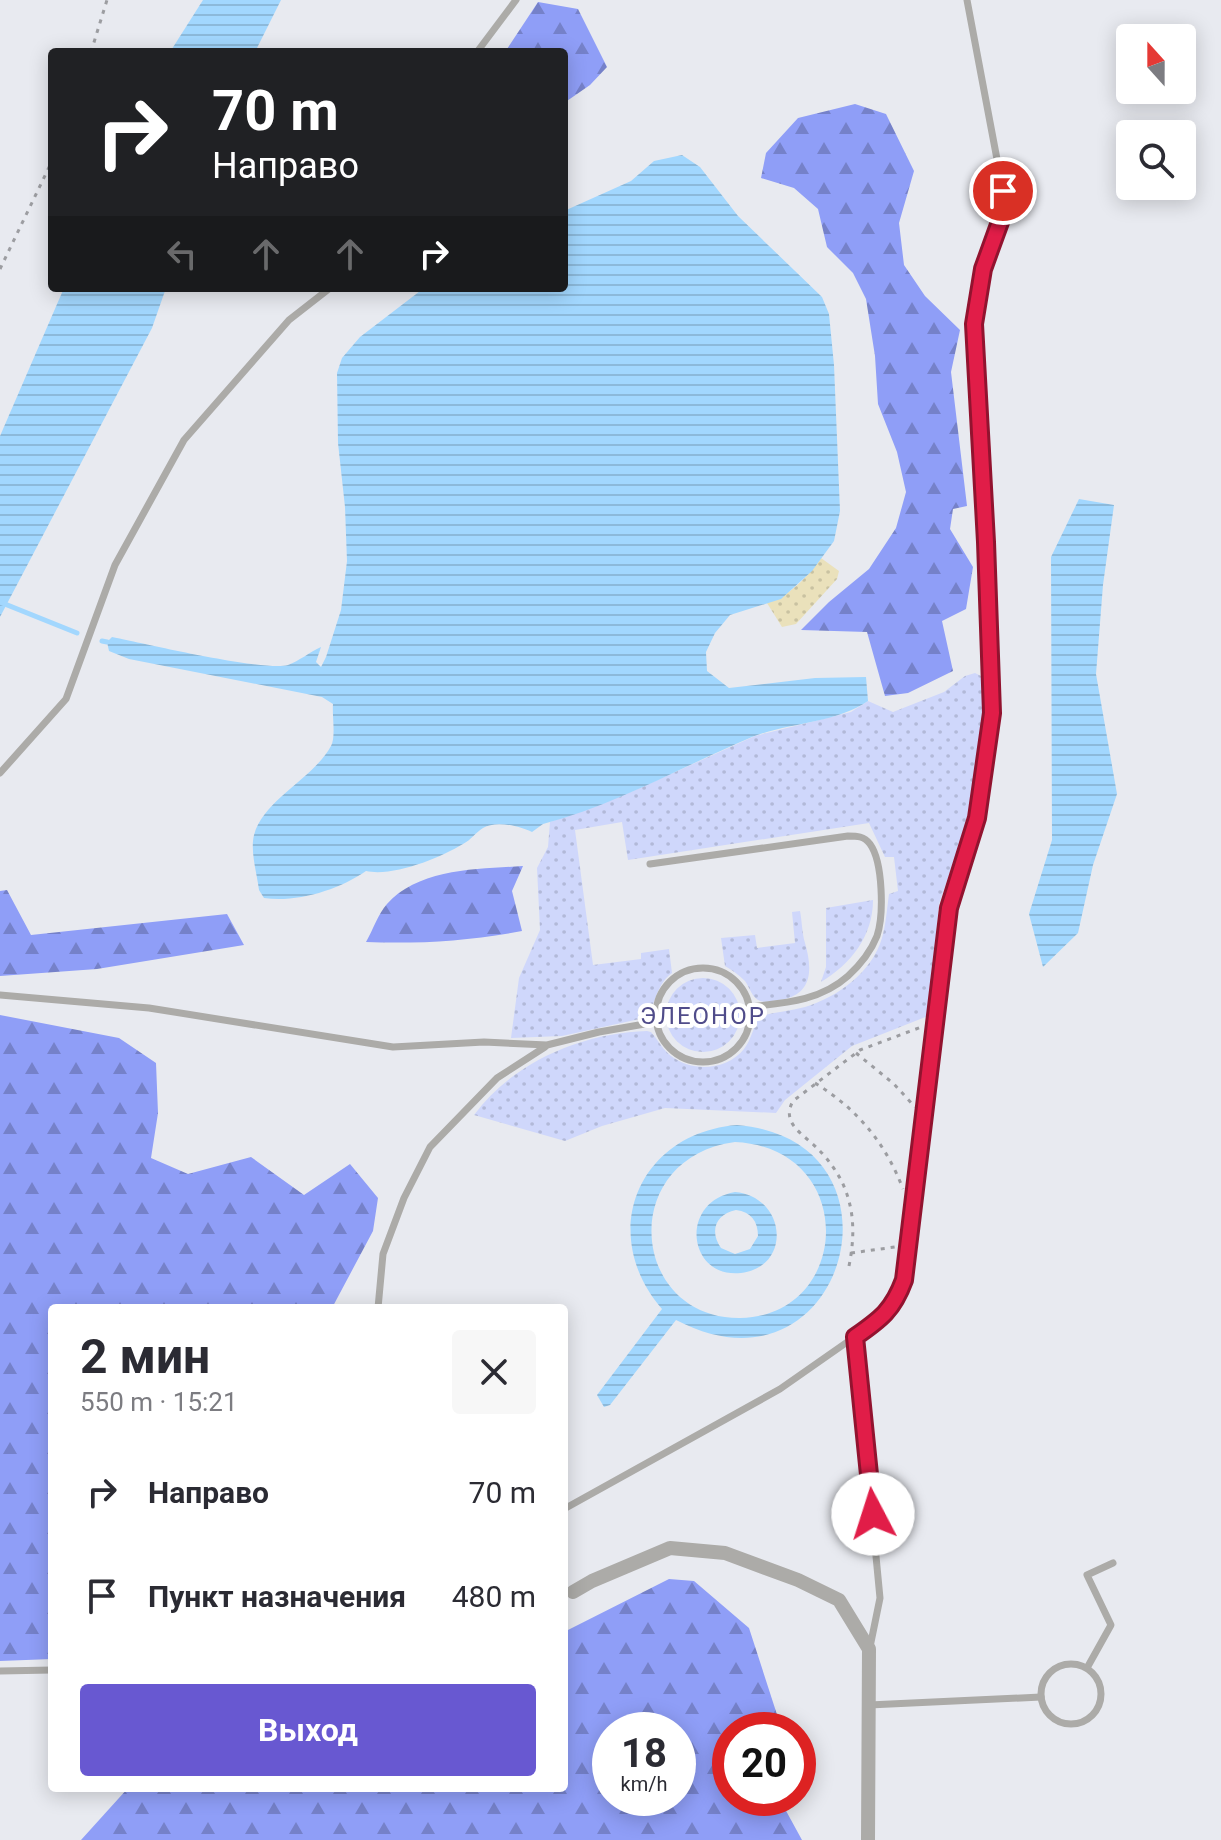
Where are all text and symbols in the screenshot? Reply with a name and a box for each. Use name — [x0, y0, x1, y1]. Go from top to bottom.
north arrow — [1116, 24, 1196, 104]
map controls — [1116, 24, 1196, 200]
text: 70 m — [212, 78, 339, 144]
icon: right — [80, 80, 184, 184]
button: search — [1116, 120, 1196, 200]
text: Направо — [212, 145, 359, 187]
pin — [969, 157, 1037, 225]
icon: arrive — [981, 169, 1025, 213]
icon: left — [160, 232, 204, 276]
icon: ahead — [244, 232, 288, 276]
icon: ahead — [328, 232, 372, 276]
icon: right — [412, 232, 456, 276]
district label: ЭЛЕОНОР — [640, 1002, 766, 1030]
text: 2 мин — [80, 1328, 210, 1385]
button: close — [452, 1330, 536, 1414]
text: 550 m · 15:21 — [80, 1387, 238, 1417]
icon: right — [80, 1470, 124, 1514]
position arrow — [831, 1472, 915, 1556]
text: Направо — [148, 1475, 269, 1510]
text: 70 m — [469, 1475, 536, 1510]
icon: arrive — [80, 1574, 124, 1618]
text: Пункт назначения — [148, 1579, 406, 1614]
text: 480 m — [452, 1579, 536, 1614]
button: Выход — [80, 1684, 536, 1776]
speed limit sign: 20 — [712, 1712, 816, 1816]
text: 18 — [621, 1730, 667, 1777]
text: km/h — [621, 1772, 667, 1796]

